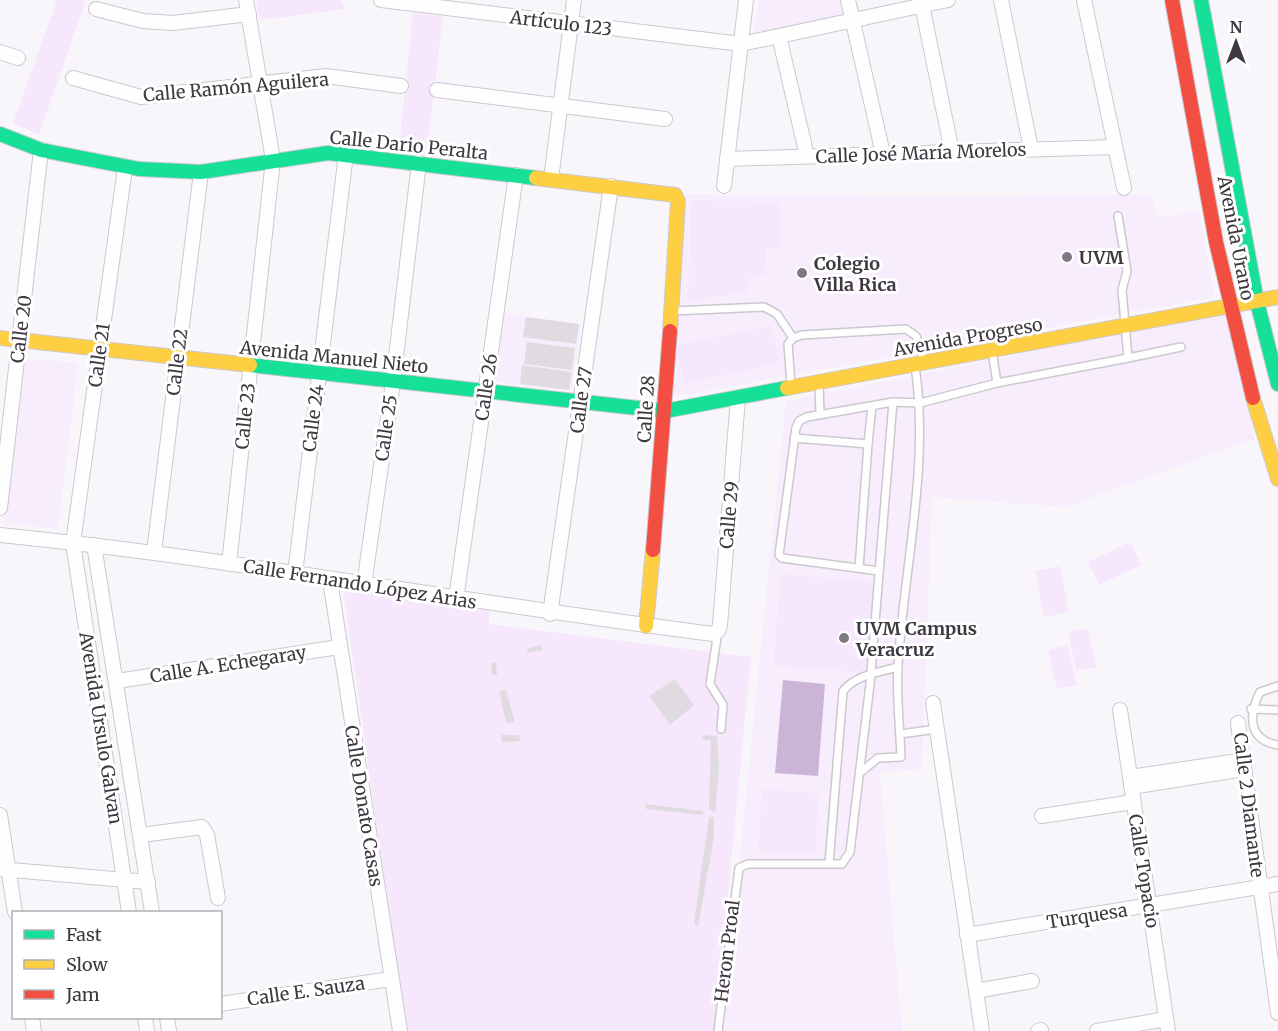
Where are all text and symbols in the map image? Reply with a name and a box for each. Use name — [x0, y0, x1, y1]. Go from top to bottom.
street label: Artículo 123 — [508, 5, 613, 41]
north arrow — [1206, 12, 1266, 72]
text: N — [1230, 17, 1243, 37]
street label: Calle Ramón Aguilera — [142, 67, 330, 107]
street label: Calle Dario Peralta — [329, 125, 490, 165]
street label: Calle José María Morelos — [815, 138, 1027, 168]
street label: Avenida Urano — [1212, 173, 1259, 302]
place label: UVM — [1079, 246, 1124, 269]
marker: UVM — [1060, 250, 1074, 264]
place label: Colegio Villa Rica — [813, 252, 897, 296]
marker: Colegio Villa Rica — [795, 266, 809, 280]
street label: Calle 20 — [5, 294, 37, 364]
street label: Avenida Progreso — [891, 313, 1044, 362]
street label: Calle 21 — [83, 321, 115, 389]
street label: Calle 22 — [161, 327, 193, 397]
street label: Avenida Manuel Nieto — [238, 336, 429, 378]
street label: Calle 26 — [470, 352, 502, 422]
street label: Calle 27 — [565, 365, 597, 435]
street label: Calle 28 — [632, 374, 660, 444]
street label: Calle 23 — [230, 382, 260, 450]
street label: Calle 24 — [297, 383, 329, 453]
street label: Calle 25 — [370, 393, 402, 463]
street label: Calle 29 — [715, 480, 743, 550]
street label: Calle Fernando López Arias — [242, 554, 478, 614]
place label: UVM Campus Veracruz — [855, 617, 977, 661]
street label: Avenida Ursulo Galvan — [74, 629, 128, 826]
marker: UVM Campus Veracruz — [837, 631, 851, 645]
street label: Calle A. Echegaray — [148, 640, 308, 688]
street label: Calle Donato Casas — [340, 724, 388, 888]
street label: Calle 2 Diamante — [1229, 731, 1269, 879]
street label: Calle Topacio — [1124, 812, 1164, 930]
street label: Heron Proal — [709, 898, 745, 1004]
street label: Turquesa — [1045, 898, 1129, 934]
legend — [12, 911, 222, 1019]
text: Fast — [66, 923, 102, 946]
text: Slow — [66, 953, 109, 976]
street label: Calle E. Sauza — [246, 971, 367, 1011]
text: Jam — [65, 983, 100, 1006]

